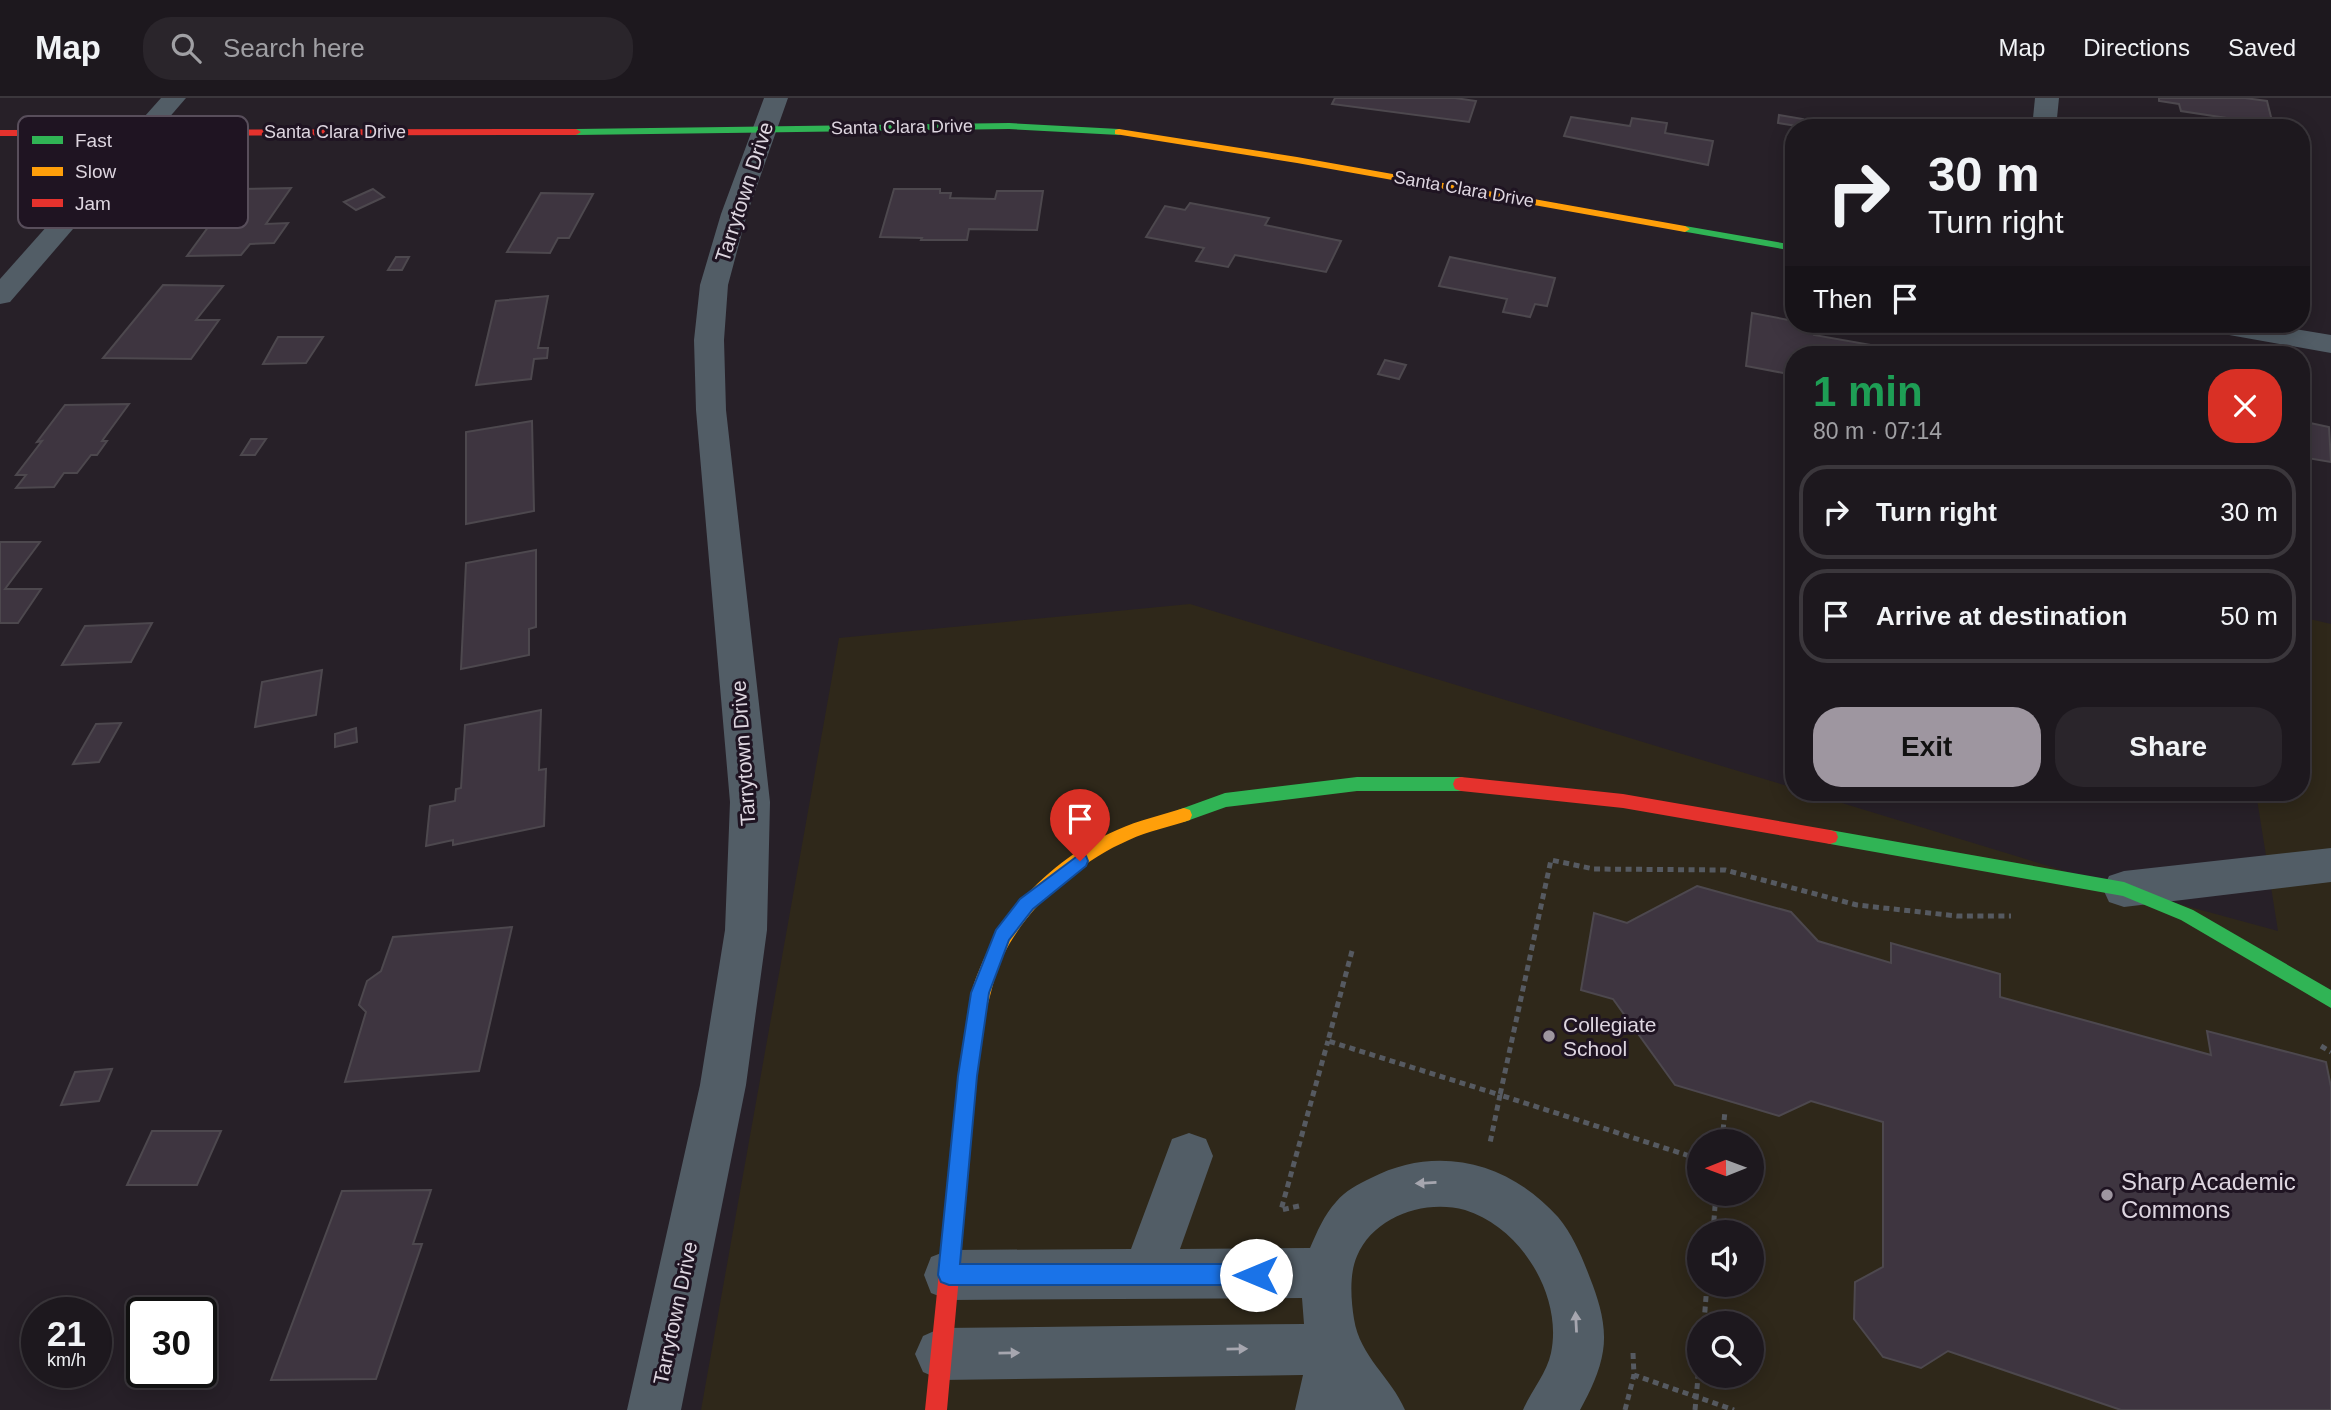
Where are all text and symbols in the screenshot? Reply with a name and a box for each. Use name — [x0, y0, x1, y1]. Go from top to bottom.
search box — [143, 17, 633, 80]
text: Map — [35, 29, 101, 66]
icon: search — [167, 29, 205, 67]
text: Search here — [223, 33, 365, 63]
text: Map — [1999, 34, 2045, 61]
text: Directions — [2083, 34, 2190, 61]
text: Saved — [2228, 34, 2296, 61]
legend — [18, 116, 248, 228]
street label: Santa Clara Drive — [831, 116, 973, 138]
street label: Tarrytown Drive — [711, 119, 777, 265]
street label: Santa Clara Drive — [264, 122, 406, 142]
text: Fast — [75, 130, 113, 151]
icon: right — [1813, 147, 1904, 238]
text: 30 m — [1928, 147, 2040, 201]
text: Slow — [75, 161, 116, 182]
street label: Santa Clara Drive — [1392, 167, 1536, 211]
text: Jam — [75, 193, 111, 214]
text: Turn right — [1928, 204, 2064, 240]
icon: arrive — [1886, 280, 1924, 318]
text: Then — [1813, 284, 1872, 314]
text: 1 min — [1813, 368, 1923, 415]
button: close — [2208, 369, 2282, 443]
text: 80 m · 07:14 — [1813, 418, 1942, 444]
icon: right — [1817, 493, 1855, 531]
text: Turn right — [1876, 497, 1997, 527]
text: 30 m — [2220, 497, 2278, 527]
icon: arrive — [1817, 597, 1855, 635]
text: Arrive at destination — [1876, 601, 2127, 631]
text: 50 m — [2220, 601, 2278, 631]
street label: Tarrytown Drive — [726, 679, 760, 827]
button: Exit — [1813, 707, 2041, 787]
button: Share — [2055, 707, 2282, 787]
pin — [1050, 789, 1110, 861]
icon: arrive — [1061, 800, 1099, 838]
place label: Collegiate School — [1563, 1013, 1656, 1060]
marker: Collegiate School — [1541, 1028, 1557, 1044]
north arrow — [1687, 1129, 1764, 1206]
map controls — [1687, 1129, 1764, 1388]
place label: Sharp Academic Commons — [2121, 1168, 2296, 1223]
one-way arrow — [1415, 1178, 1437, 1189]
marker: Sharp Academic Commons — [2099, 1187, 2115, 1203]
button: sound — [1687, 1220, 1764, 1297]
position arrow — [1219, 1238, 1293, 1312]
street label: Tarrytown Drive — [649, 1239, 701, 1387]
speed limit sign: 30 — [126, 1297, 217, 1388]
one-way arrow — [1571, 1310, 1582, 1332]
button: search — [1687, 1311, 1764, 1388]
text: 21 — [47, 1314, 86, 1353]
one-way arrow — [1226, 1343, 1248, 1355]
one-way arrow — [999, 1347, 1021, 1358]
text: km/h — [47, 1350, 86, 1370]

